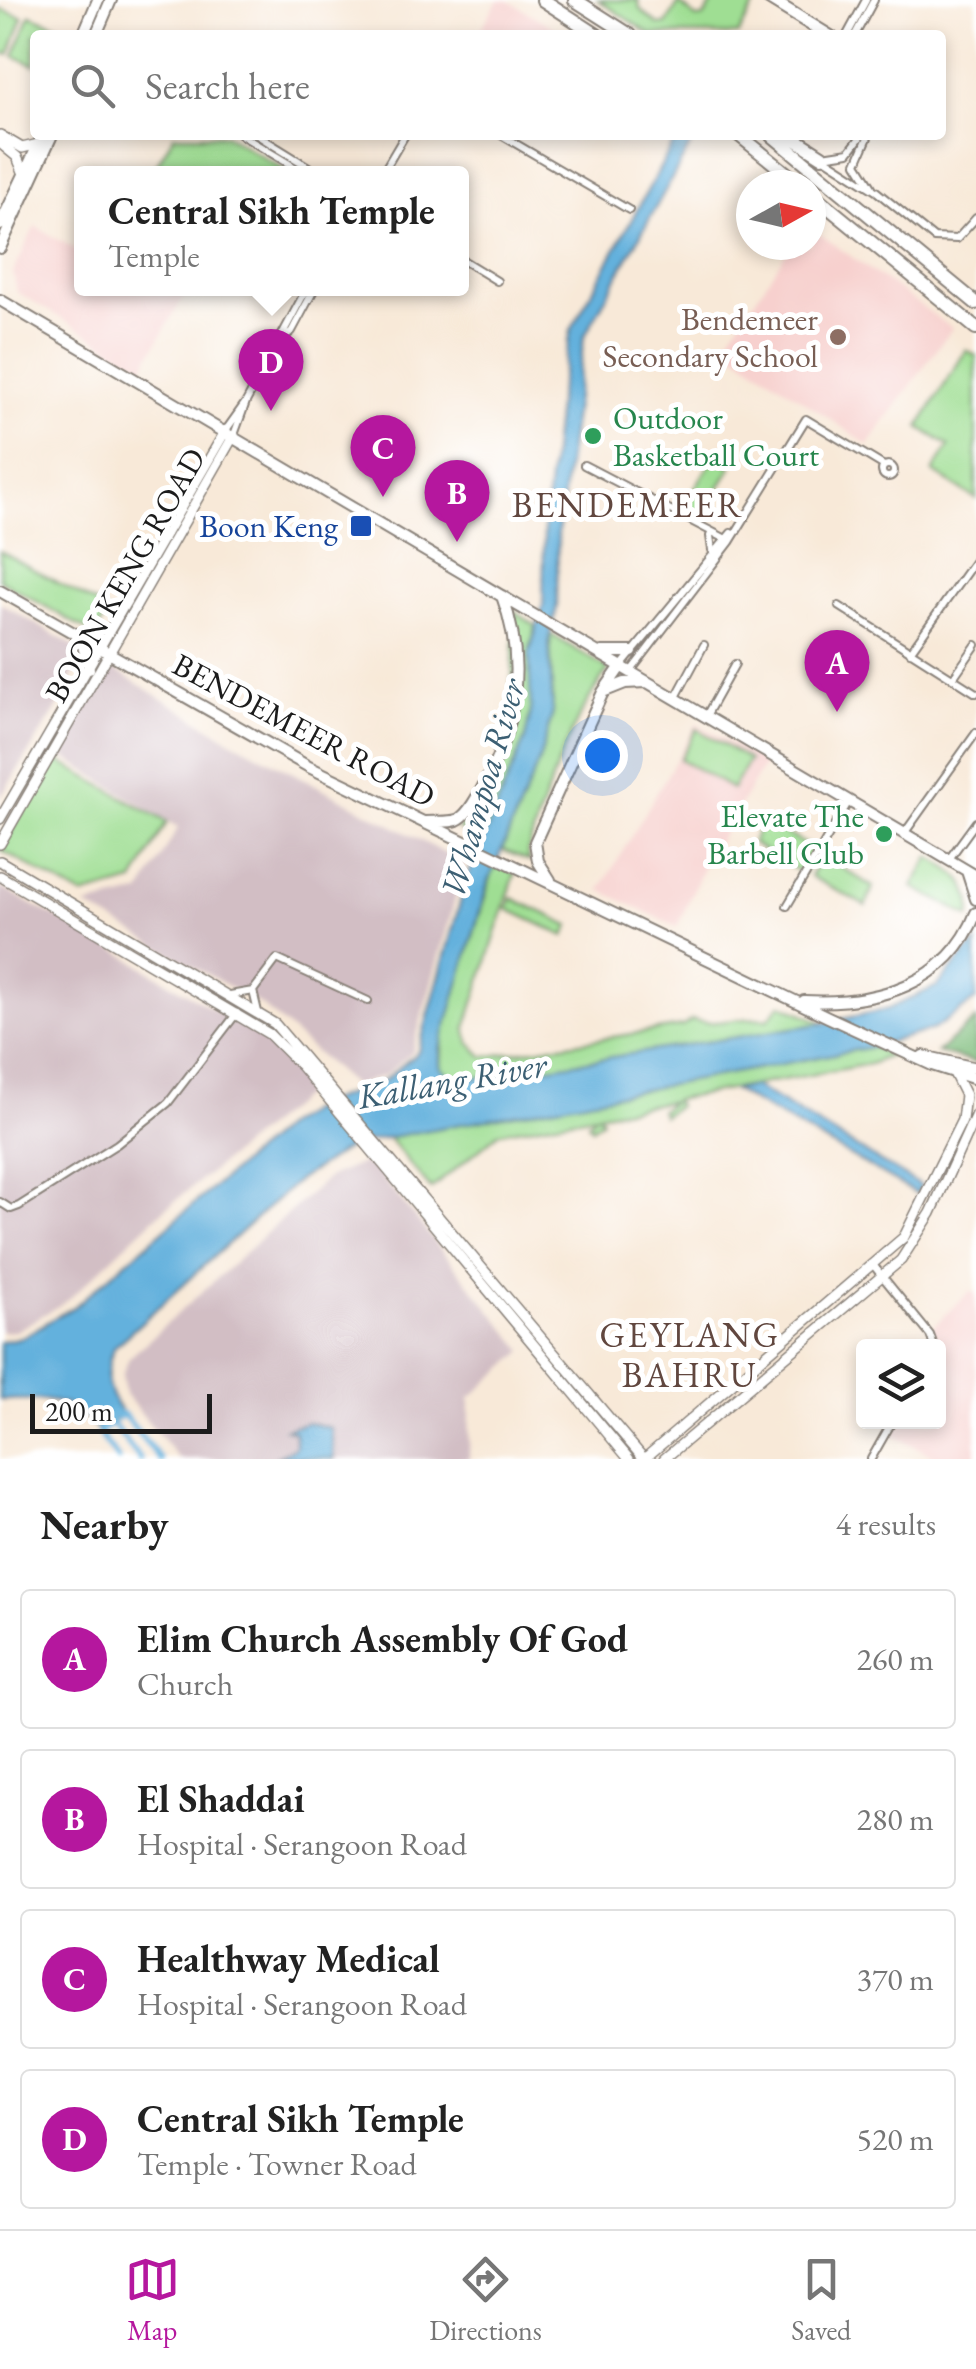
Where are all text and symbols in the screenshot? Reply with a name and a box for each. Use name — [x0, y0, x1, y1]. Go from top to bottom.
search box — [30, 30, 946, 140]
icon: search — [65, 58, 120, 113]
text: Search here — [145, 61, 310, 110]
popup — [74, 166, 469, 296]
north arrow — [736, 170, 826, 260]
text: Central Sikh Temple — [108, 186, 435, 235]
text: Temple — [108, 235, 200, 277]
place label: Bendemeer Secondary School — [603, 298, 818, 377]
marker: Bendemeer Secondary School — [827, 326, 849, 348]
pin: D — [238, 328, 304, 411]
place label: Outdoor Basketball Court — [613, 397, 819, 476]
pin: C — [350, 414, 416, 497]
marker: Outdoor Basketball Court — [582, 425, 604, 447]
street label: BOON KENG ROAD — [35, 440, 215, 710]
pin: B — [424, 460, 490, 542]
district label: BENDEMEER — [512, 482, 744, 527]
place label: Boon Keng — [199, 505, 339, 547]
marker: Boon Keng — [348, 513, 374, 539]
pin: A — [804, 630, 870, 712]
street label: BENDEMEER ROAD — [166, 643, 442, 817]
water label: Whampoa River — [429, 672, 536, 903]
your location — [577, 730, 628, 781]
place label: Elevate The Barbell Club — [707, 795, 864, 874]
marker: Elevate The Barbell Club — [873, 823, 895, 845]
water label: Kallang River — [353, 1041, 552, 1120]
district label: GEYLANG BAHRU — [600, 1312, 780, 1397]
map controls — [856, 1339, 946, 1429]
button: layers — [856, 1339, 946, 1429]
scale bar — [30, 1389, 212, 1434]
text: 200 m — [45, 1393, 113, 1429]
text: Nearby — [40, 1497, 169, 1552]
text: 4 results — [836, 1503, 936, 1545]
text: Elim Church Assembly Of God — [137, 1614, 628, 1663]
text: A — [63, 1638, 86, 1680]
text: 260 m — [857, 1638, 934, 1680]
text: Church — [137, 1663, 233, 1705]
text: El Shaddai — [137, 1774, 305, 1823]
text: B — [64, 1798, 85, 1840]
text: 280 m — [857, 1798, 934, 1840]
text: Hospital · Serangoon Road — [137, 1823, 467, 1865]
text: Healthway Medical — [137, 1934, 440, 1983]
text: C — [63, 1958, 86, 2000]
text: 370 m — [857, 1958, 934, 2000]
text: Hospital · Serangoon Road — [137, 1983, 467, 2025]
text: Central Sikh Temple — [137, 2094, 464, 2143]
text: D — [62, 2118, 87, 2160]
text: 520 m — [857, 2118, 934, 2160]
text: Temple · Towner Road — [137, 2143, 417, 2185]
tab: Map — [125, 2252, 180, 2348]
tab: Directions — [429, 2252, 542, 2348]
tab: Saved — [791, 2252, 851, 2348]

